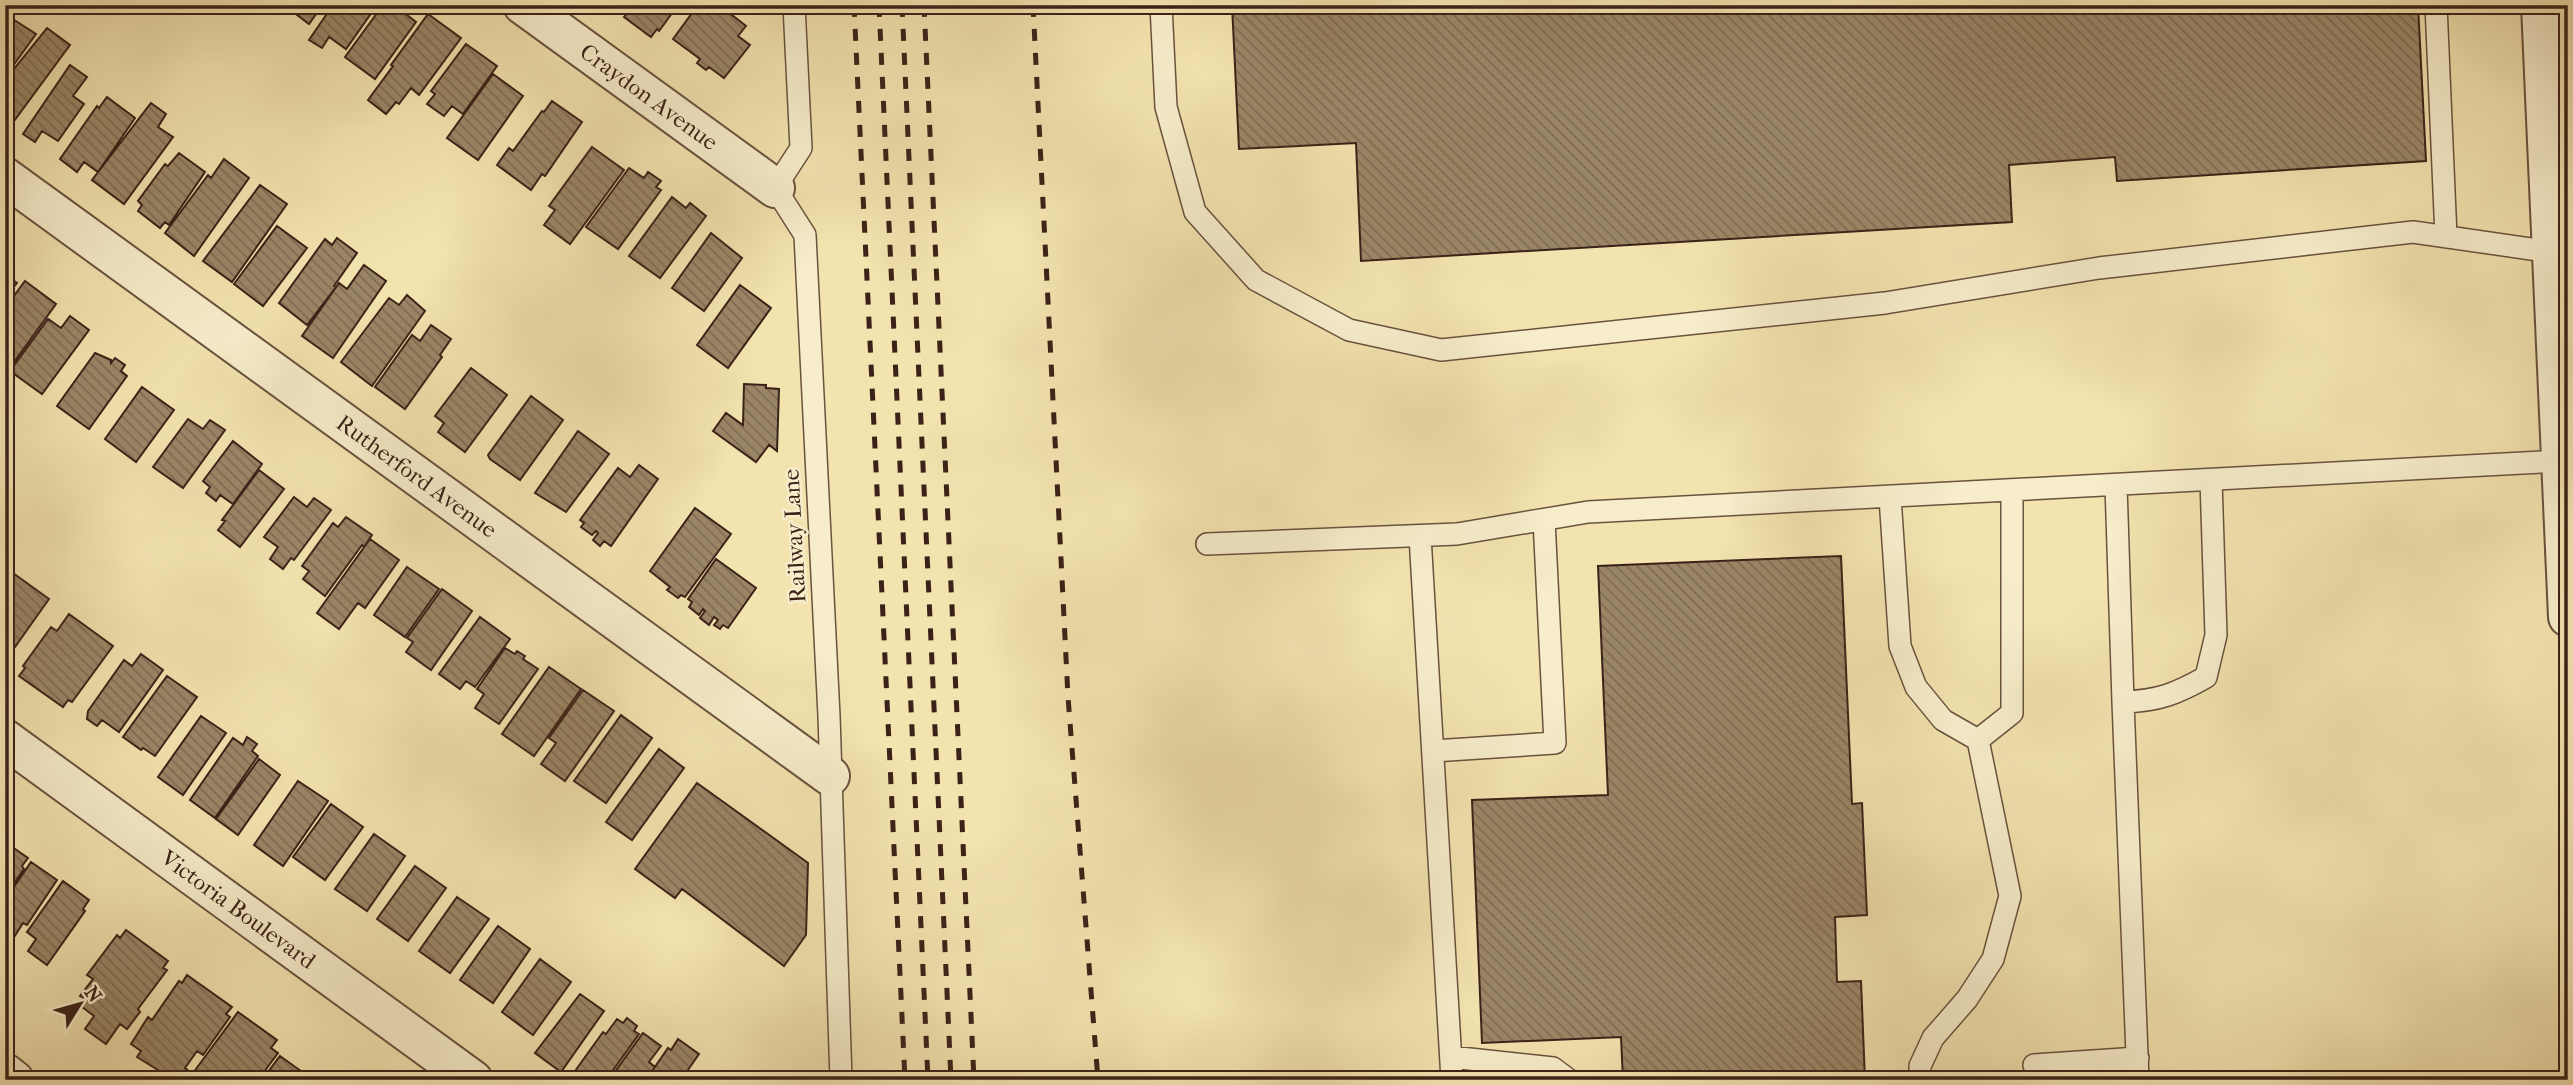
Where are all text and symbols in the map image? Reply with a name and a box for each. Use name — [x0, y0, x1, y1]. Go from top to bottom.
street label: Craydon Avenue — [575, 38, 723, 156]
street label: Rutherford Avenue — [331, 409, 502, 544]
street label: Railway Lane — [778, 468, 811, 604]
street label: Victoria Boulevard — [155, 844, 321, 975]
north arrow — [46, 970, 116, 1040]
text: N — [80, 982, 106, 1007]

